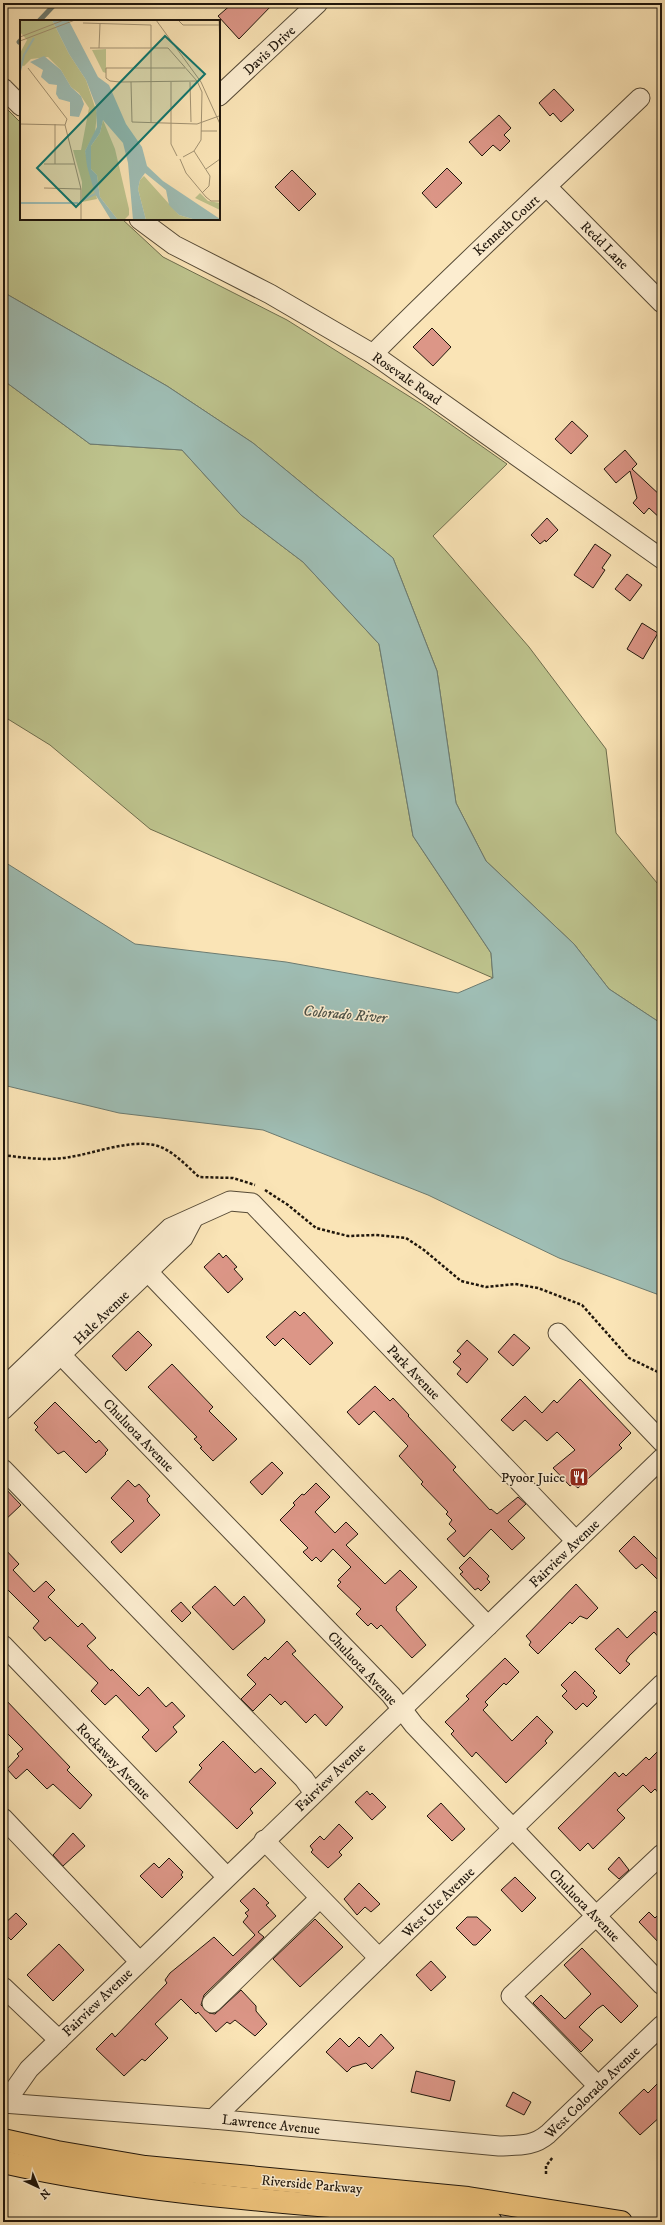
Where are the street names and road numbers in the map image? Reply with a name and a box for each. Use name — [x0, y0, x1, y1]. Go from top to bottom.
street label: Davis Drive — [240, 22, 300, 79]
street label: Kenneth Court — [470, 191, 544, 260]
street label: Redd Lane — [576, 218, 632, 274]
street label: Rosevale Road — [368, 348, 445, 409]
street label: Hale Avenue — [70, 1286, 134, 1349]
street label: Park Avenue — [383, 1341, 444, 1404]
street label: Chuluota Avenue — [99, 1395, 178, 1476]
street label: Fairview Avenue — [526, 1516, 604, 1592]
street label: Chuluota Avenue — [323, 1628, 401, 1710]
street label: Rockaway Avenue — [72, 1720, 155, 1804]
street label: Fairview Avenue — [292, 1740, 370, 1816]
street label: West Ute Avenue — [398, 1863, 479, 1943]
street label: Chuluota Avenue — [545, 1865, 624, 1946]
street label: Fairview Avenue — [59, 1965, 137, 2041]
street label: West Colorado Avenue — [541, 2043, 644, 2143]
street label: Lawrence Avenue — [221, 2111, 321, 2139]
street label: Riverside Parkway — [260, 2172, 364, 2198]

